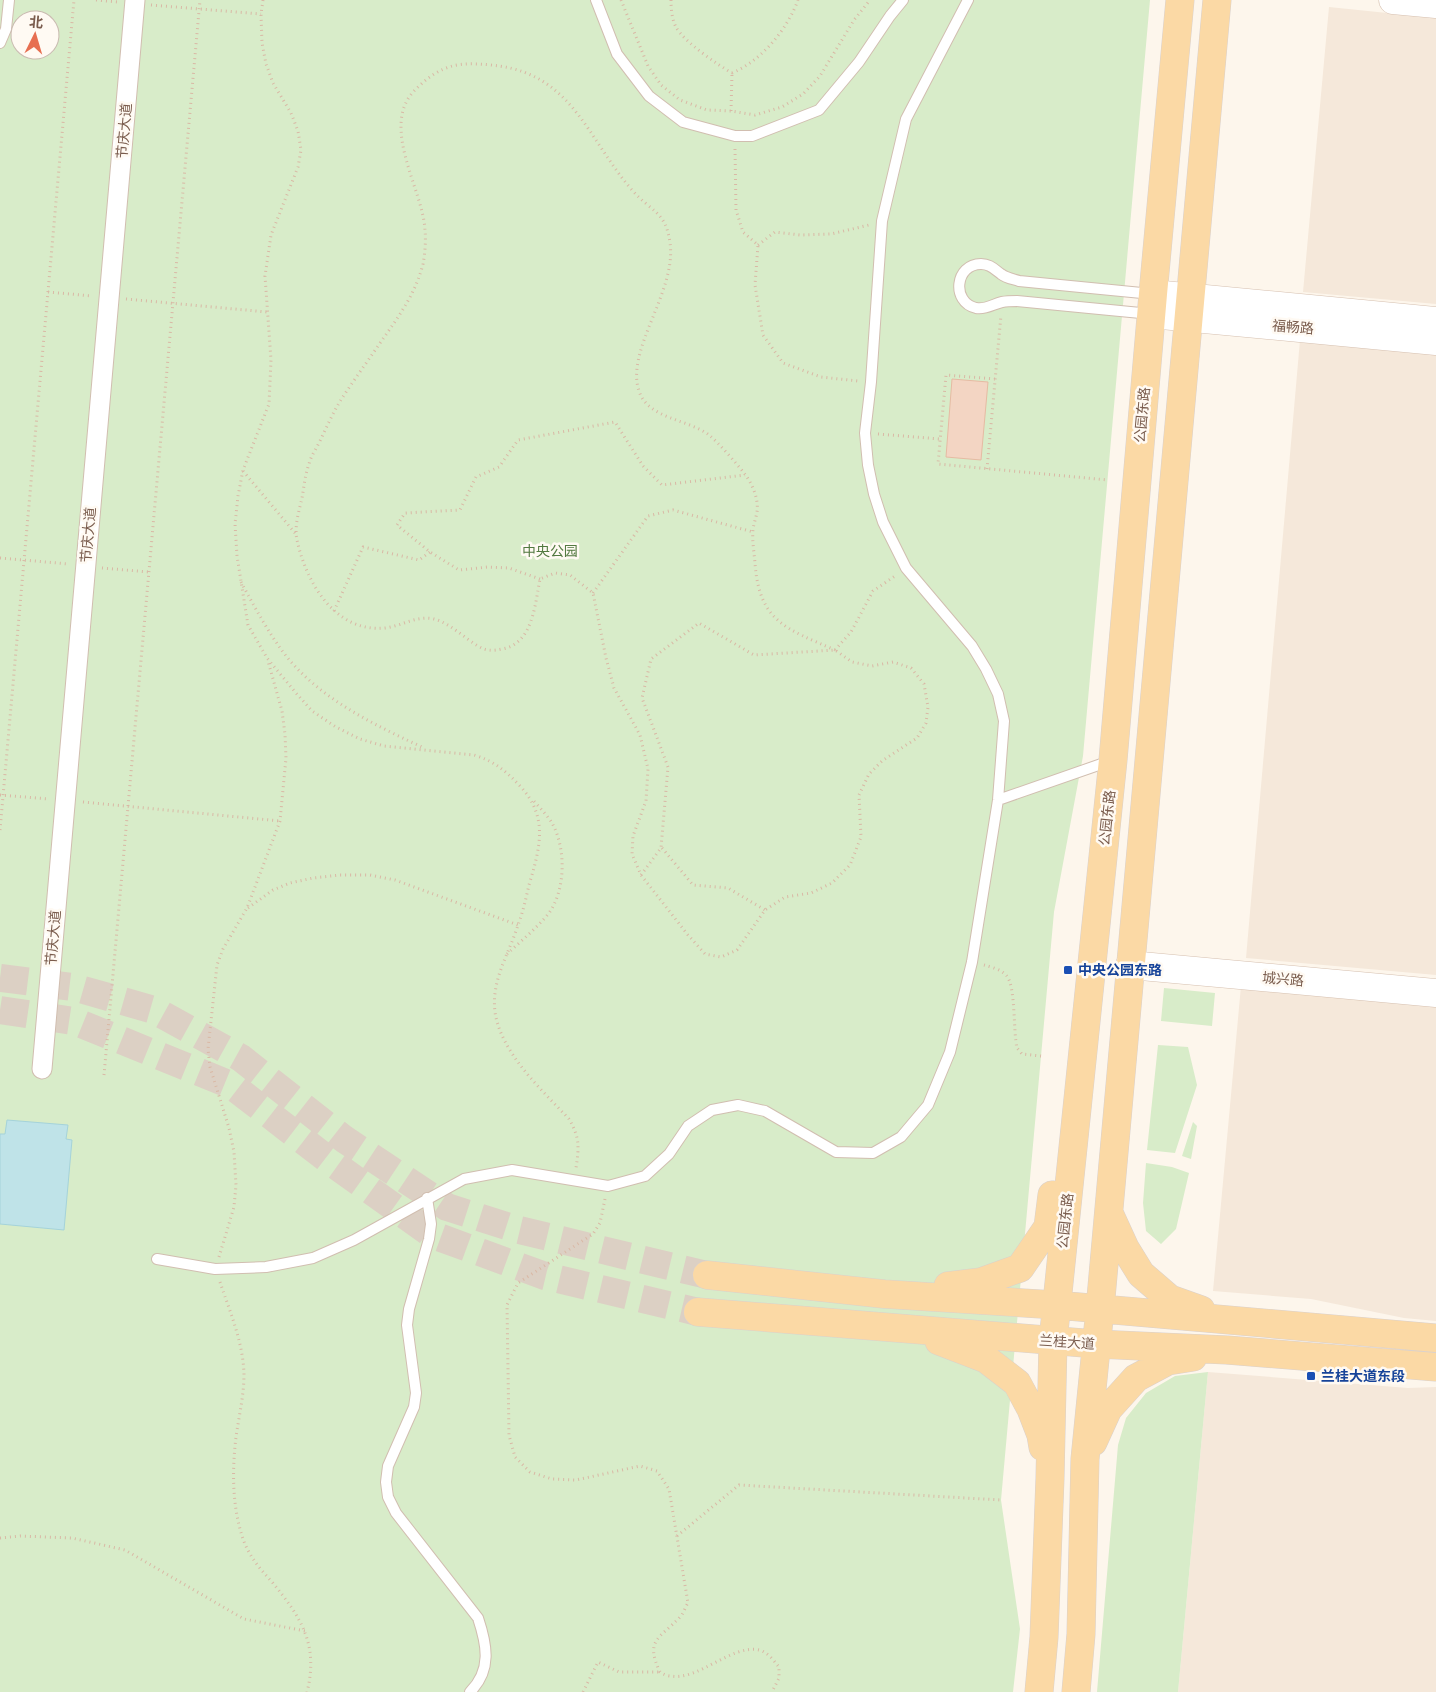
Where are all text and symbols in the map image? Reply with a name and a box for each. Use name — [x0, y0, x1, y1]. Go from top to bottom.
north arrow — [10, 10, 60, 60]
text: 北 — [28, 13, 44, 31]
street label: 节庆大道 — [114, 102, 134, 160]
street label: 福畅路 — [1271, 317, 1315, 337]
street label: 公园东路 — [1132, 386, 1152, 444]
street label: 节庆大道 — [78, 506, 98, 564]
park label: 中央公园 — [522, 543, 578, 559]
street label: 公园东路 — [1096, 789, 1118, 847]
street label: 节庆大道 — [43, 909, 63, 967]
place label: 中央公园东路 — [1078, 962, 1162, 978]
marker: 中央公园东路 — [1062, 964, 1074, 976]
street label: 城兴路 — [1261, 969, 1305, 989]
street label: 公园东路 — [1054, 1192, 1076, 1250]
street label: 兰桂大道 — [1039, 1332, 1095, 1352]
place label: 兰桂大道东段 — [1321, 1368, 1405, 1384]
marker: 兰桂大道东段 — [1305, 1370, 1317, 1382]

